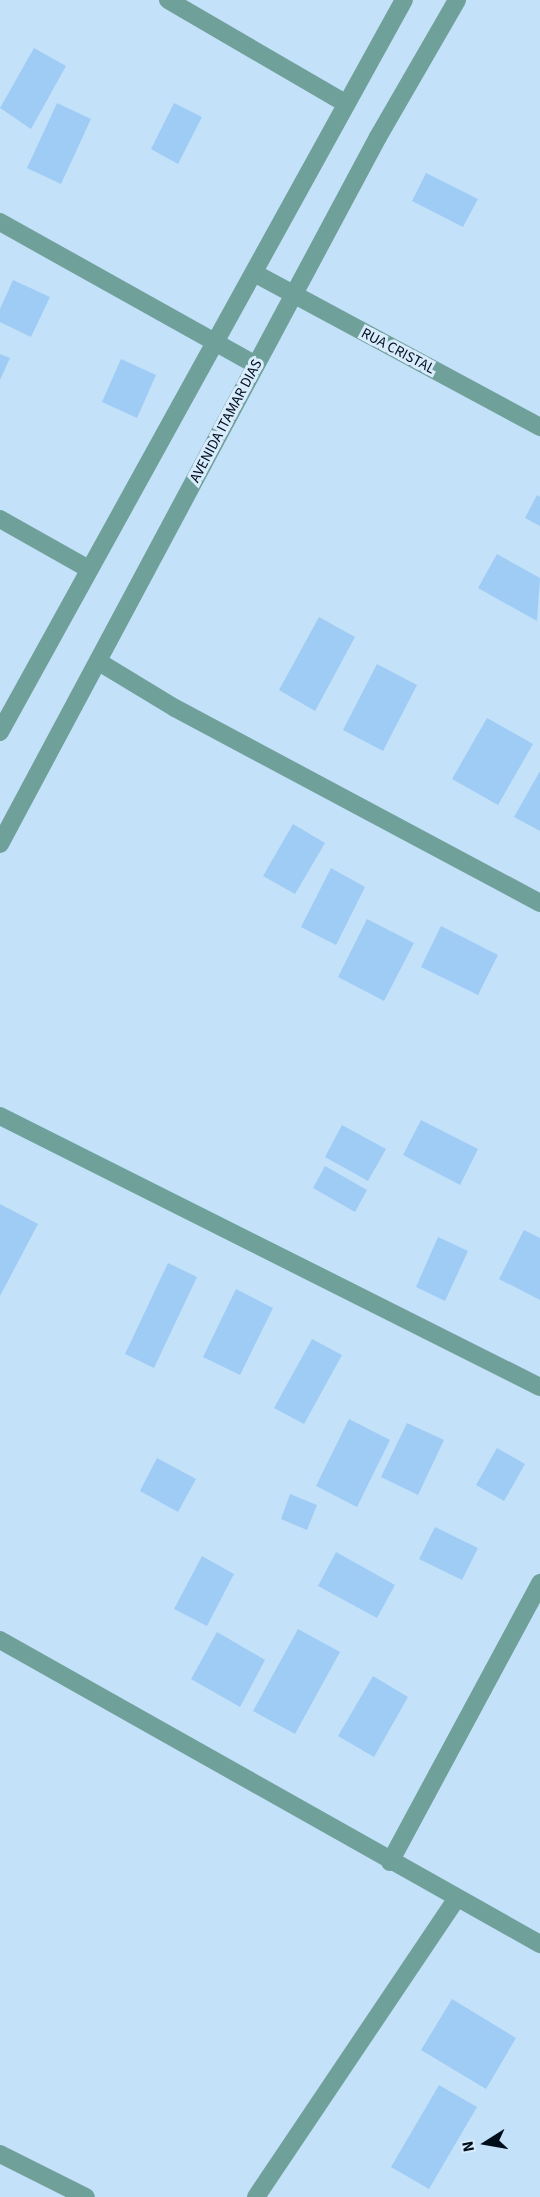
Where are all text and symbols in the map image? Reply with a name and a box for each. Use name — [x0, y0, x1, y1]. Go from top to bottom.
street label: RUA CRISTAL — [358, 324, 438, 378]
street label: AVENIDA ITAMAR DIAS — [186, 356, 266, 486]
north arrow — [456, 2113, 516, 2173]
text: N — [457, 2139, 480, 2154]

